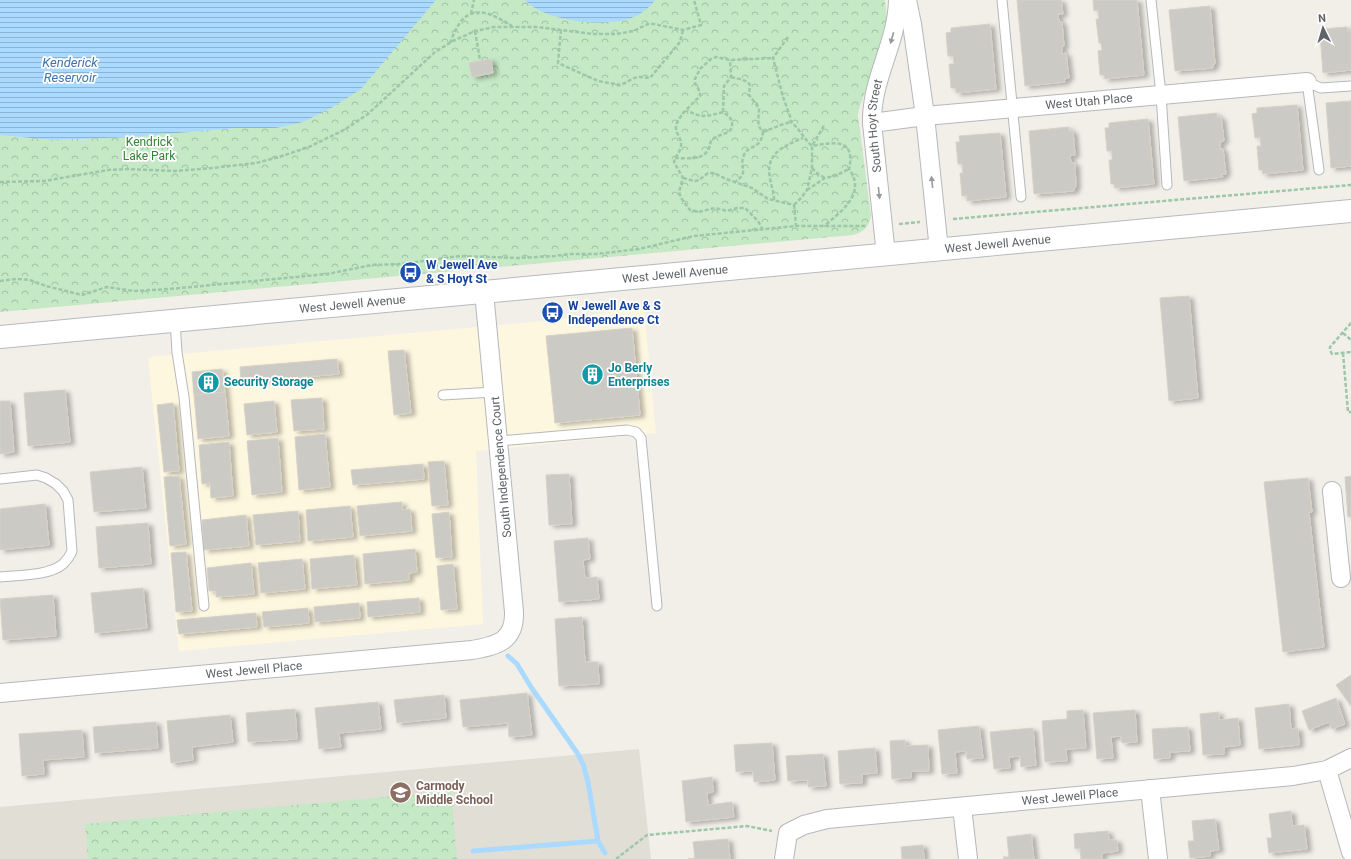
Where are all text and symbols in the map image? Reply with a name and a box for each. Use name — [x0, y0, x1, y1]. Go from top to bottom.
north arrow — [1303, 8, 1343, 48]
text: N — [1318, 12, 1327, 25]
one-way arrow — [889, 33, 895, 45]
water label: Kenderick Reservoir — [42, 55, 98, 85]
street label: South Hoyt Street — [865, 78, 885, 173]
street label: West Utah Place — [1045, 91, 1133, 112]
park label: Kendrick Lake Park — [123, 135, 176, 163]
one-way arrow — [928, 176, 935, 188]
one-way arrow — [876, 187, 882, 199]
street label: West Jewell Avenue — [944, 232, 1051, 256]
place label: W Jewell Ave & S Hoyt St — [426, 258, 498, 286]
bus stop icon: W Jewell Ave & S Hoyt St — [397, 259, 423, 285]
street label: West Jewell Avenue — [621, 262, 729, 286]
street label: West Jewell Avenue — [299, 292, 406, 316]
place label: W Jewell Ave & S Independence Ct — [568, 299, 661, 327]
bus stop icon: W Jewell Ave & S Independence Ct — [540, 300, 566, 326]
place label: Jo Berly Enterprises — [608, 361, 670, 389]
building icon: Jo Berly Enterprises — [580, 362, 606, 388]
building icon: Security Storage — [195, 369, 221, 395]
place label: Security Storage — [224, 375, 314, 389]
street label: South Independence Court — [488, 396, 514, 538]
street label: West Jewell Place — [205, 658, 303, 681]
place label: Carmody Middle School — [416, 779, 493, 807]
school or university icon: Carmody Middle School — [387, 780, 413, 806]
street label: West Jewell Place — [1021, 785, 1119, 808]

